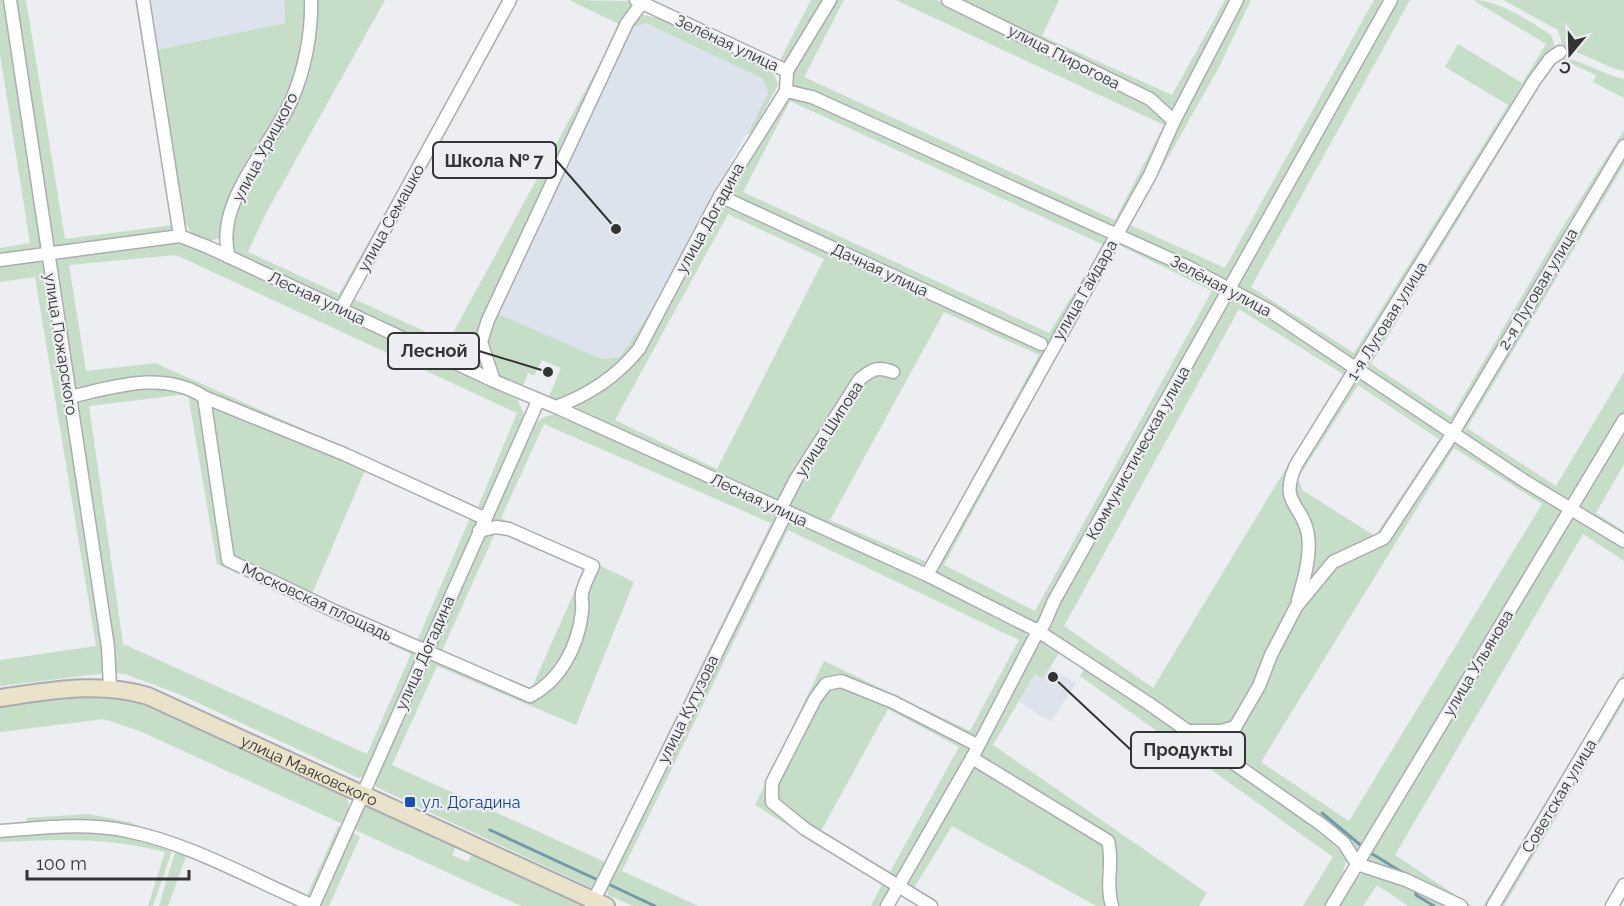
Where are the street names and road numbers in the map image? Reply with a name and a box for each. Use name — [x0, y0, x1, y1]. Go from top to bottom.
street label: Зелёная улица — [672, 11, 782, 75]
street label: улица Пирогова — [1005, 21, 1123, 93]
street label: улица Урицкого — [228, 89, 302, 205]
street label: улица Догадина — [672, 160, 748, 276]
street label: улица Семашко — [354, 161, 428, 275]
street label: 2-я Луговая улица — [1494, 225, 1582, 353]
street label: улица Гайдара — [1049, 237, 1121, 343]
street label: Дачная улица — [829, 239, 931, 301]
street label: Зелёная улица — [1167, 251, 1275, 321]
street label: 1-я Луговая улица — [1343, 258, 1431, 384]
street label: Лесная улица — [265, 267, 369, 329]
street label: улица Пожарского — [40, 272, 82, 416]
street label: Коммунистическая улица — [1082, 363, 1194, 543]
street label: улица Шипова — [791, 378, 867, 480]
street label: Лесная улица — [707, 469, 811, 531]
street label: Московская площадь — [239, 559, 395, 645]
street label: улица Догадина — [391, 593, 459, 713]
street label: улица Ульянова — [1439, 606, 1517, 720]
street label: улица Кутузова — [654, 652, 722, 766]
street label: улица Маяковского — [238, 730, 381, 810]
street label: Советская улица — [1518, 736, 1600, 856]

